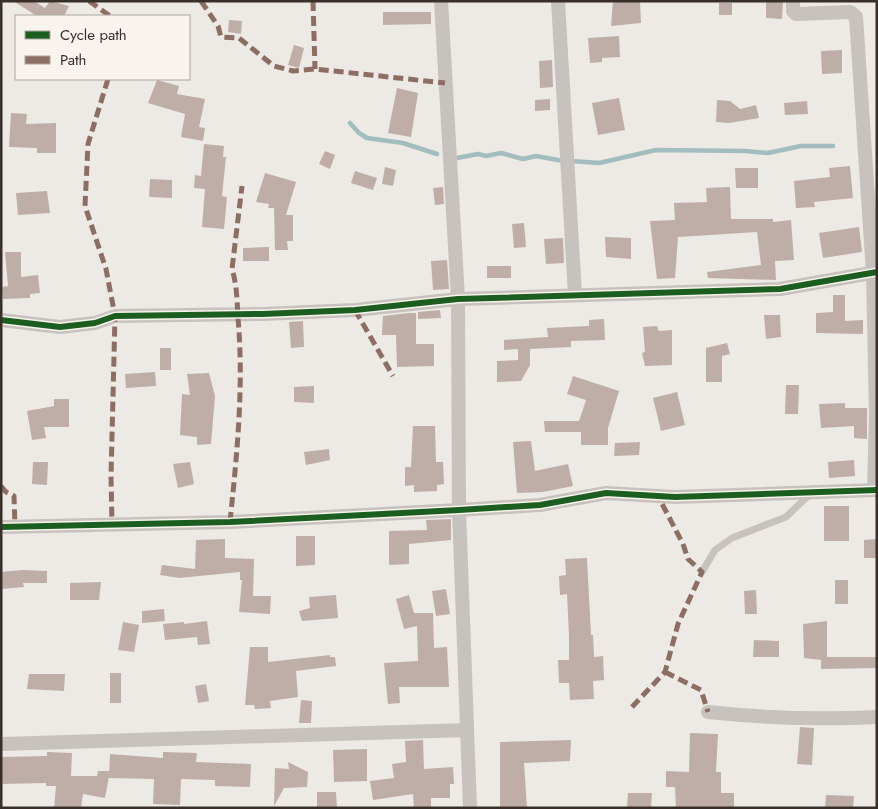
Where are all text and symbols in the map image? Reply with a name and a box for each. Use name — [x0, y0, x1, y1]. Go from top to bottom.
legend — [15, 15, 190, 80]
text: Cycle path — [60, 24, 127, 46]
text: Path — [60, 49, 86, 71]

